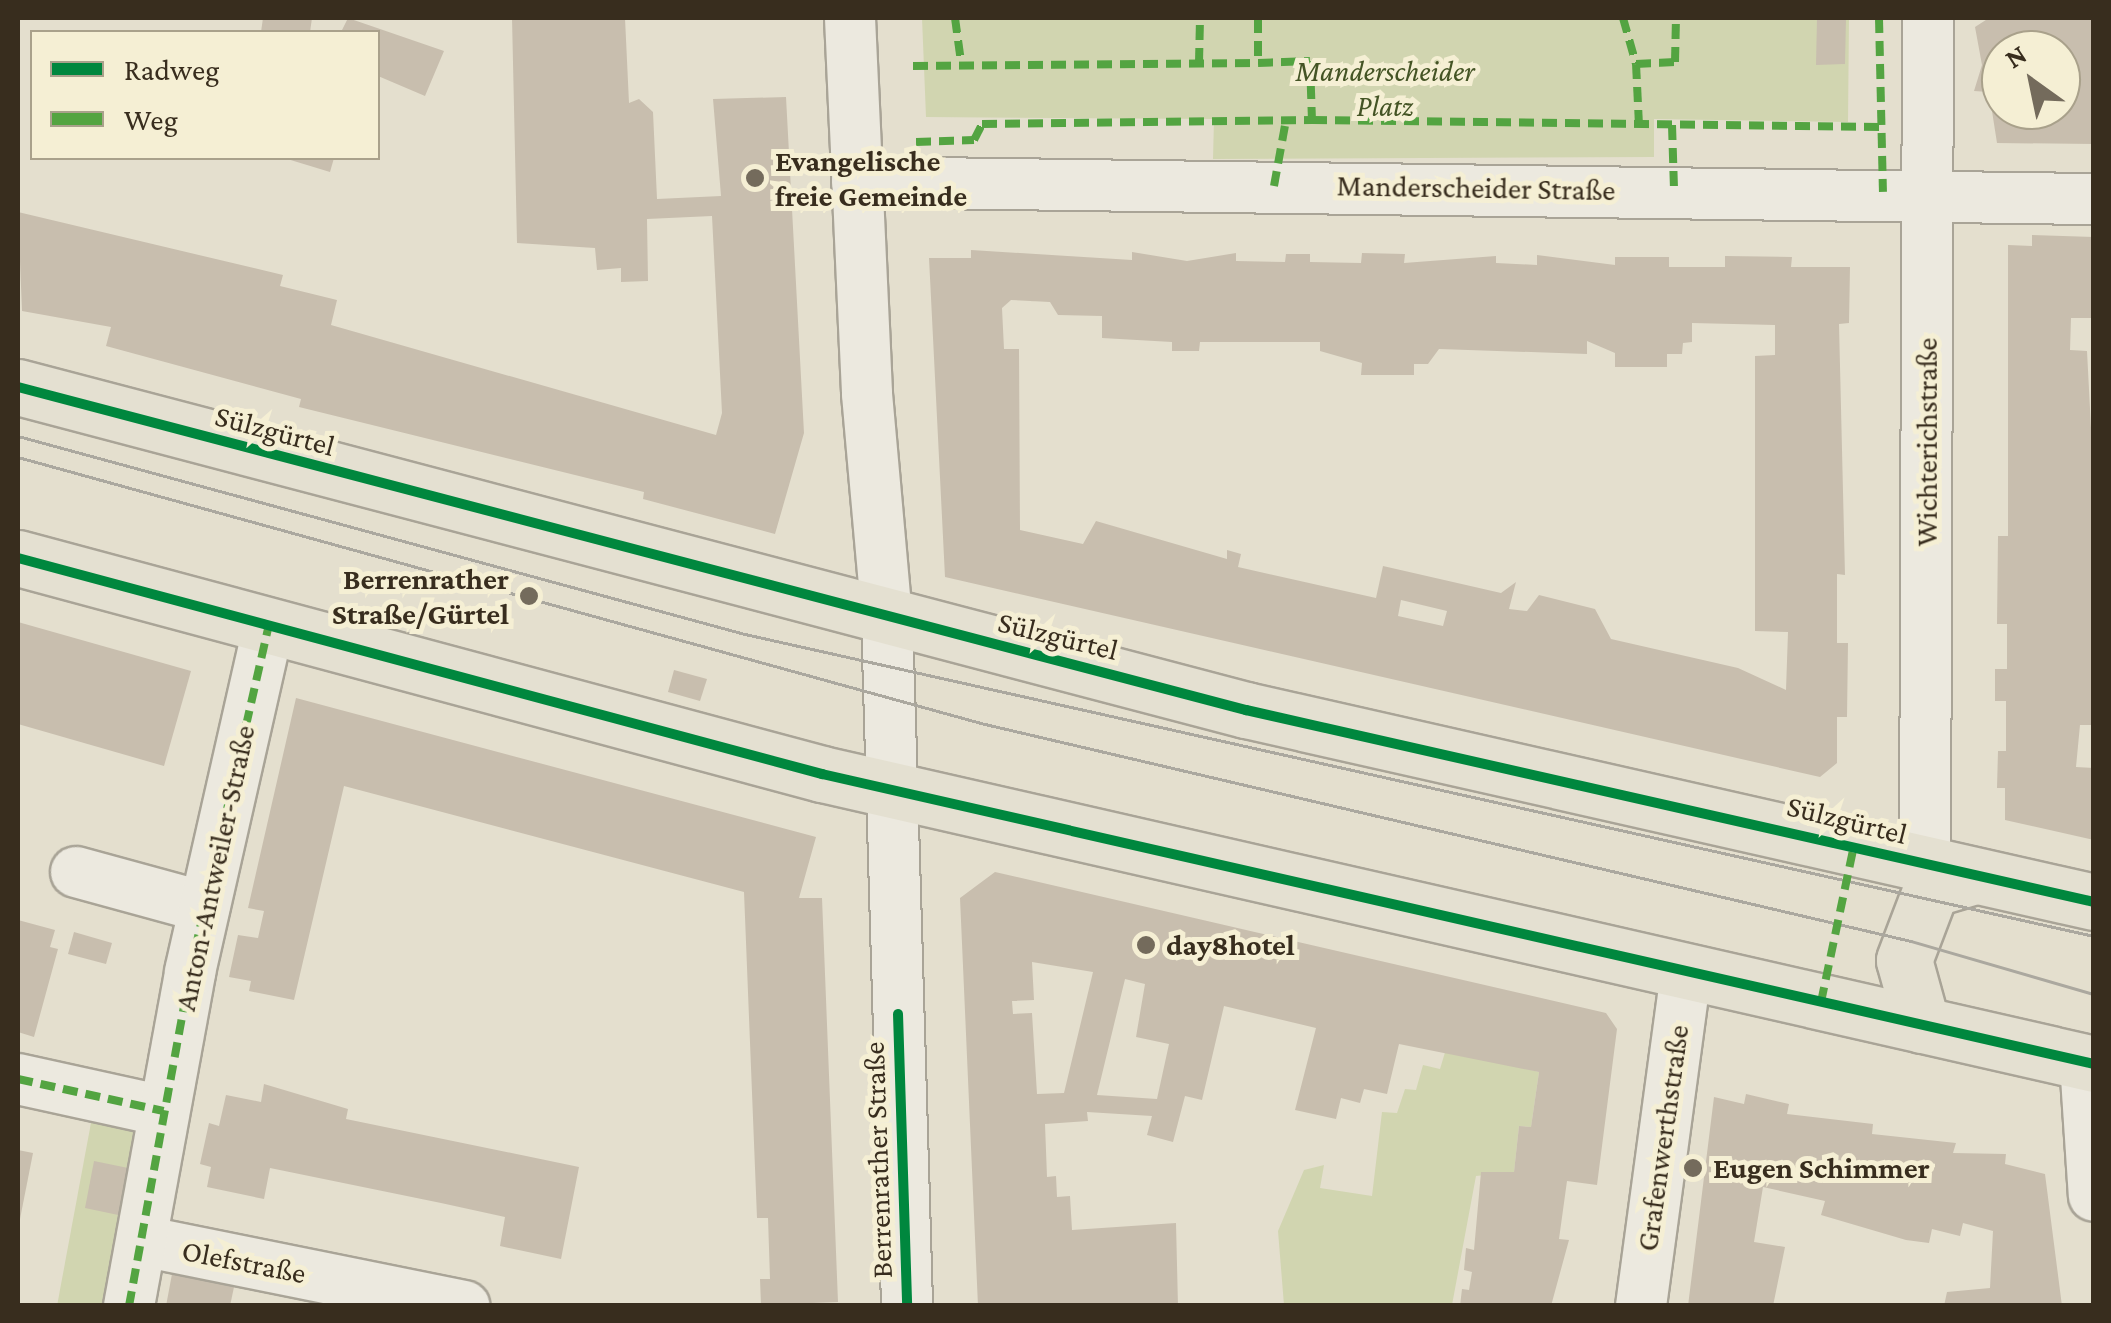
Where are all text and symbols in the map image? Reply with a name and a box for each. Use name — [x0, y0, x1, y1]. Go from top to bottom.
legend — [30, 30, 380, 160]
north arrow — [1981, 30, 2081, 130]
text: N — [1999, 38, 2032, 74]
text: Radweg — [124, 53, 220, 86]
park label: Manderscheider Platz — [1295, 53, 1475, 124]
text: Weg — [124, 103, 178, 136]
place label: Evangelische freie Gemeinde — [775, 143, 967, 214]
marker: Evangelische freie Gemeinde — [744, 167, 766, 189]
street label: Manderscheider Straße — [1336, 168, 1616, 208]
street label: Wichterichstraße — [1909, 338, 1945, 546]
street label: Sülzgürtel — [211, 398, 339, 464]
place label: Berrenrather Straße/Gürtel — [332, 561, 509, 632]
marker: Berrenrather Straße/Gürtel — [518, 585, 540, 607]
street label: Sülzgürtel — [994, 604, 1122, 668]
street label: Anton-Antweiler-Straße — [167, 722, 263, 1014]
street label: Sülzgürtel — [1783, 788, 1911, 852]
place label: day8hotel — [1166, 927, 1295, 963]
marker: day8hotel — [1135, 934, 1157, 956]
street label: Grafenwerthstraße — [1629, 1023, 1697, 1253]
street label: Berrenrather Straße — [856, 1041, 900, 1279]
place label: Eugen Schimmer — [1713, 1150, 1930, 1186]
marker: Eugen Schimmer — [1682, 1157, 1704, 1179]
street label: Olefstraße — [179, 1232, 309, 1292]

